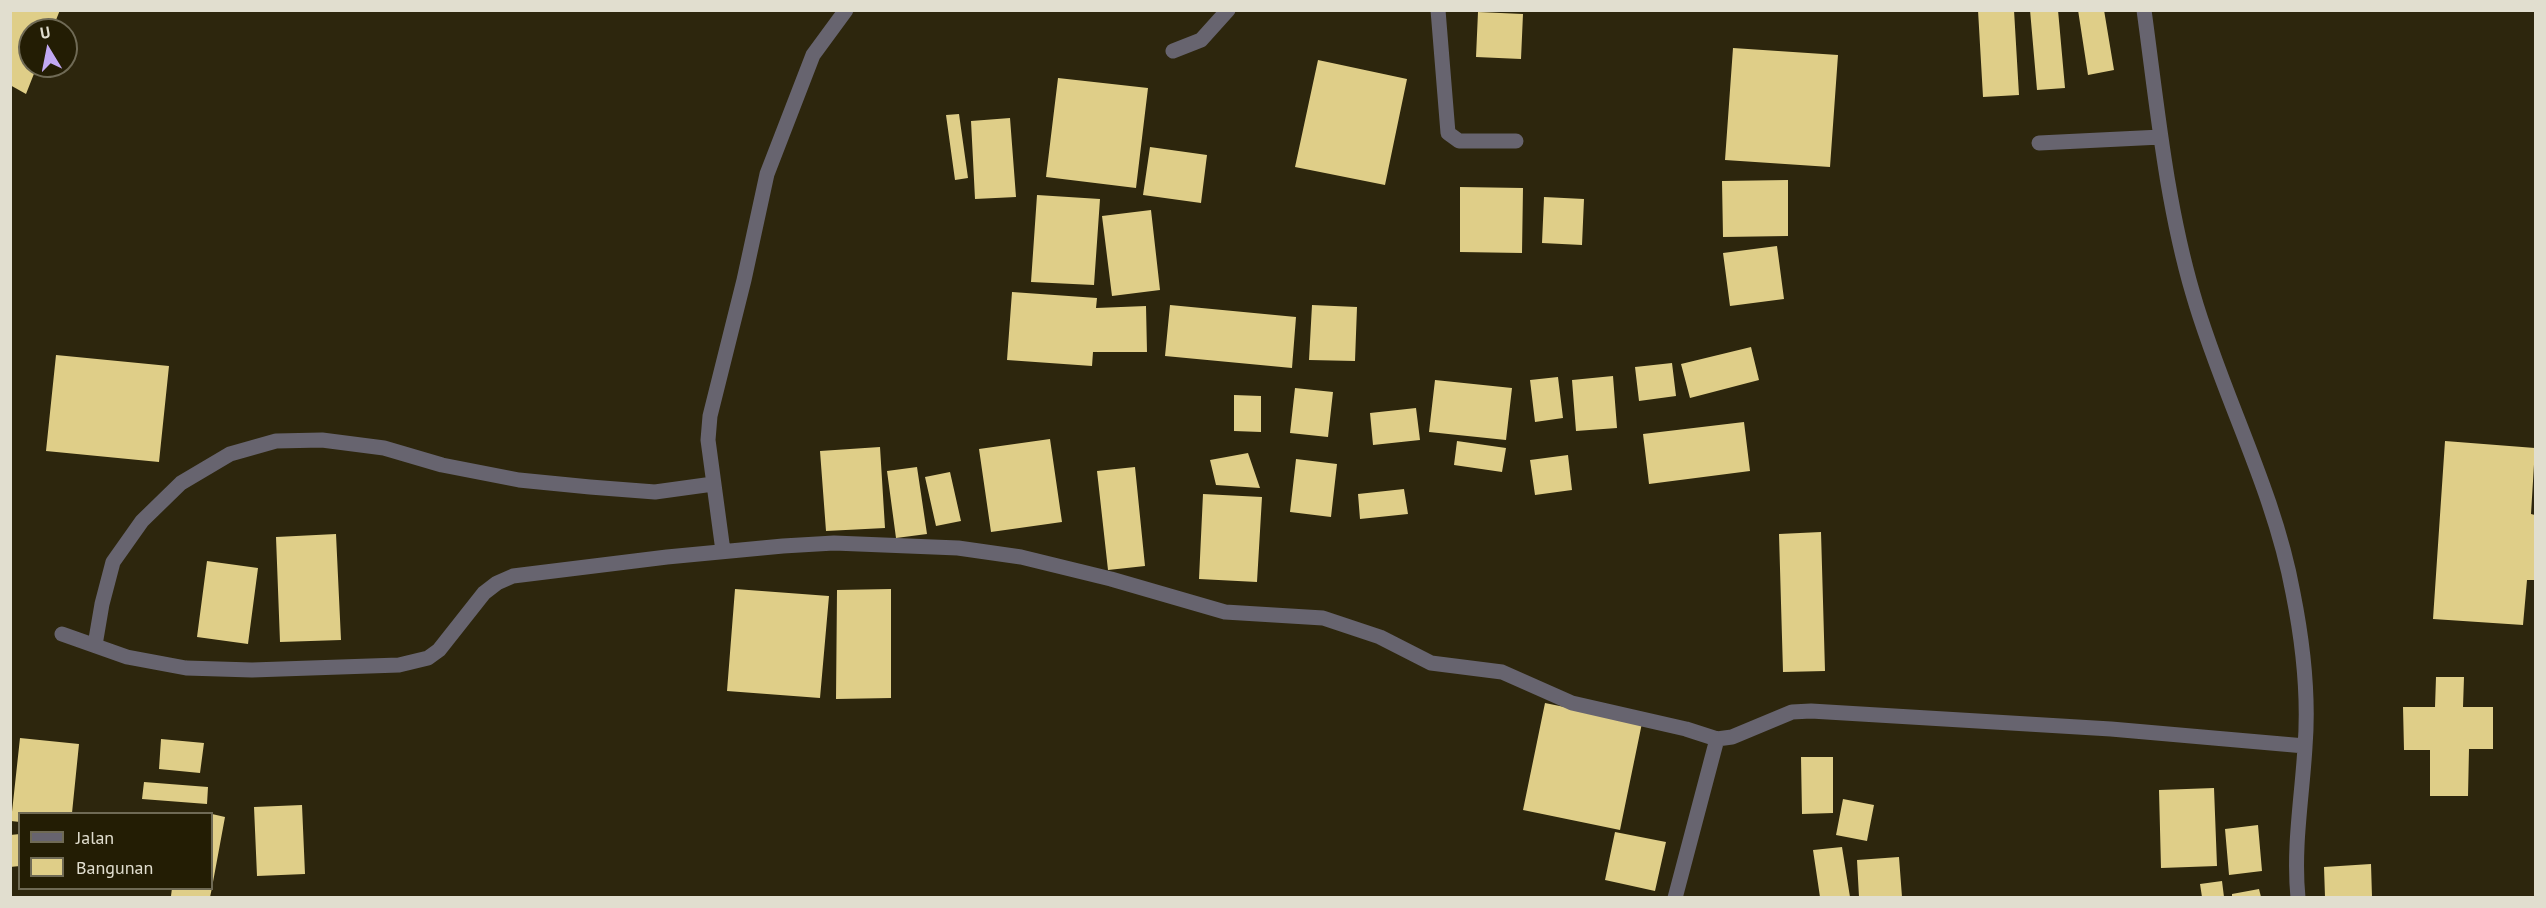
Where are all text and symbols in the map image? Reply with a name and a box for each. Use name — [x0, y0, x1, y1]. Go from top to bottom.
north arrow — [18, 18, 78, 78]
text: U — [39, 22, 52, 43]
legend — [18, 812, 213, 890]
text: Jalan — [76, 826, 114, 849]
text: Bangunan — [76, 856, 153, 879]

